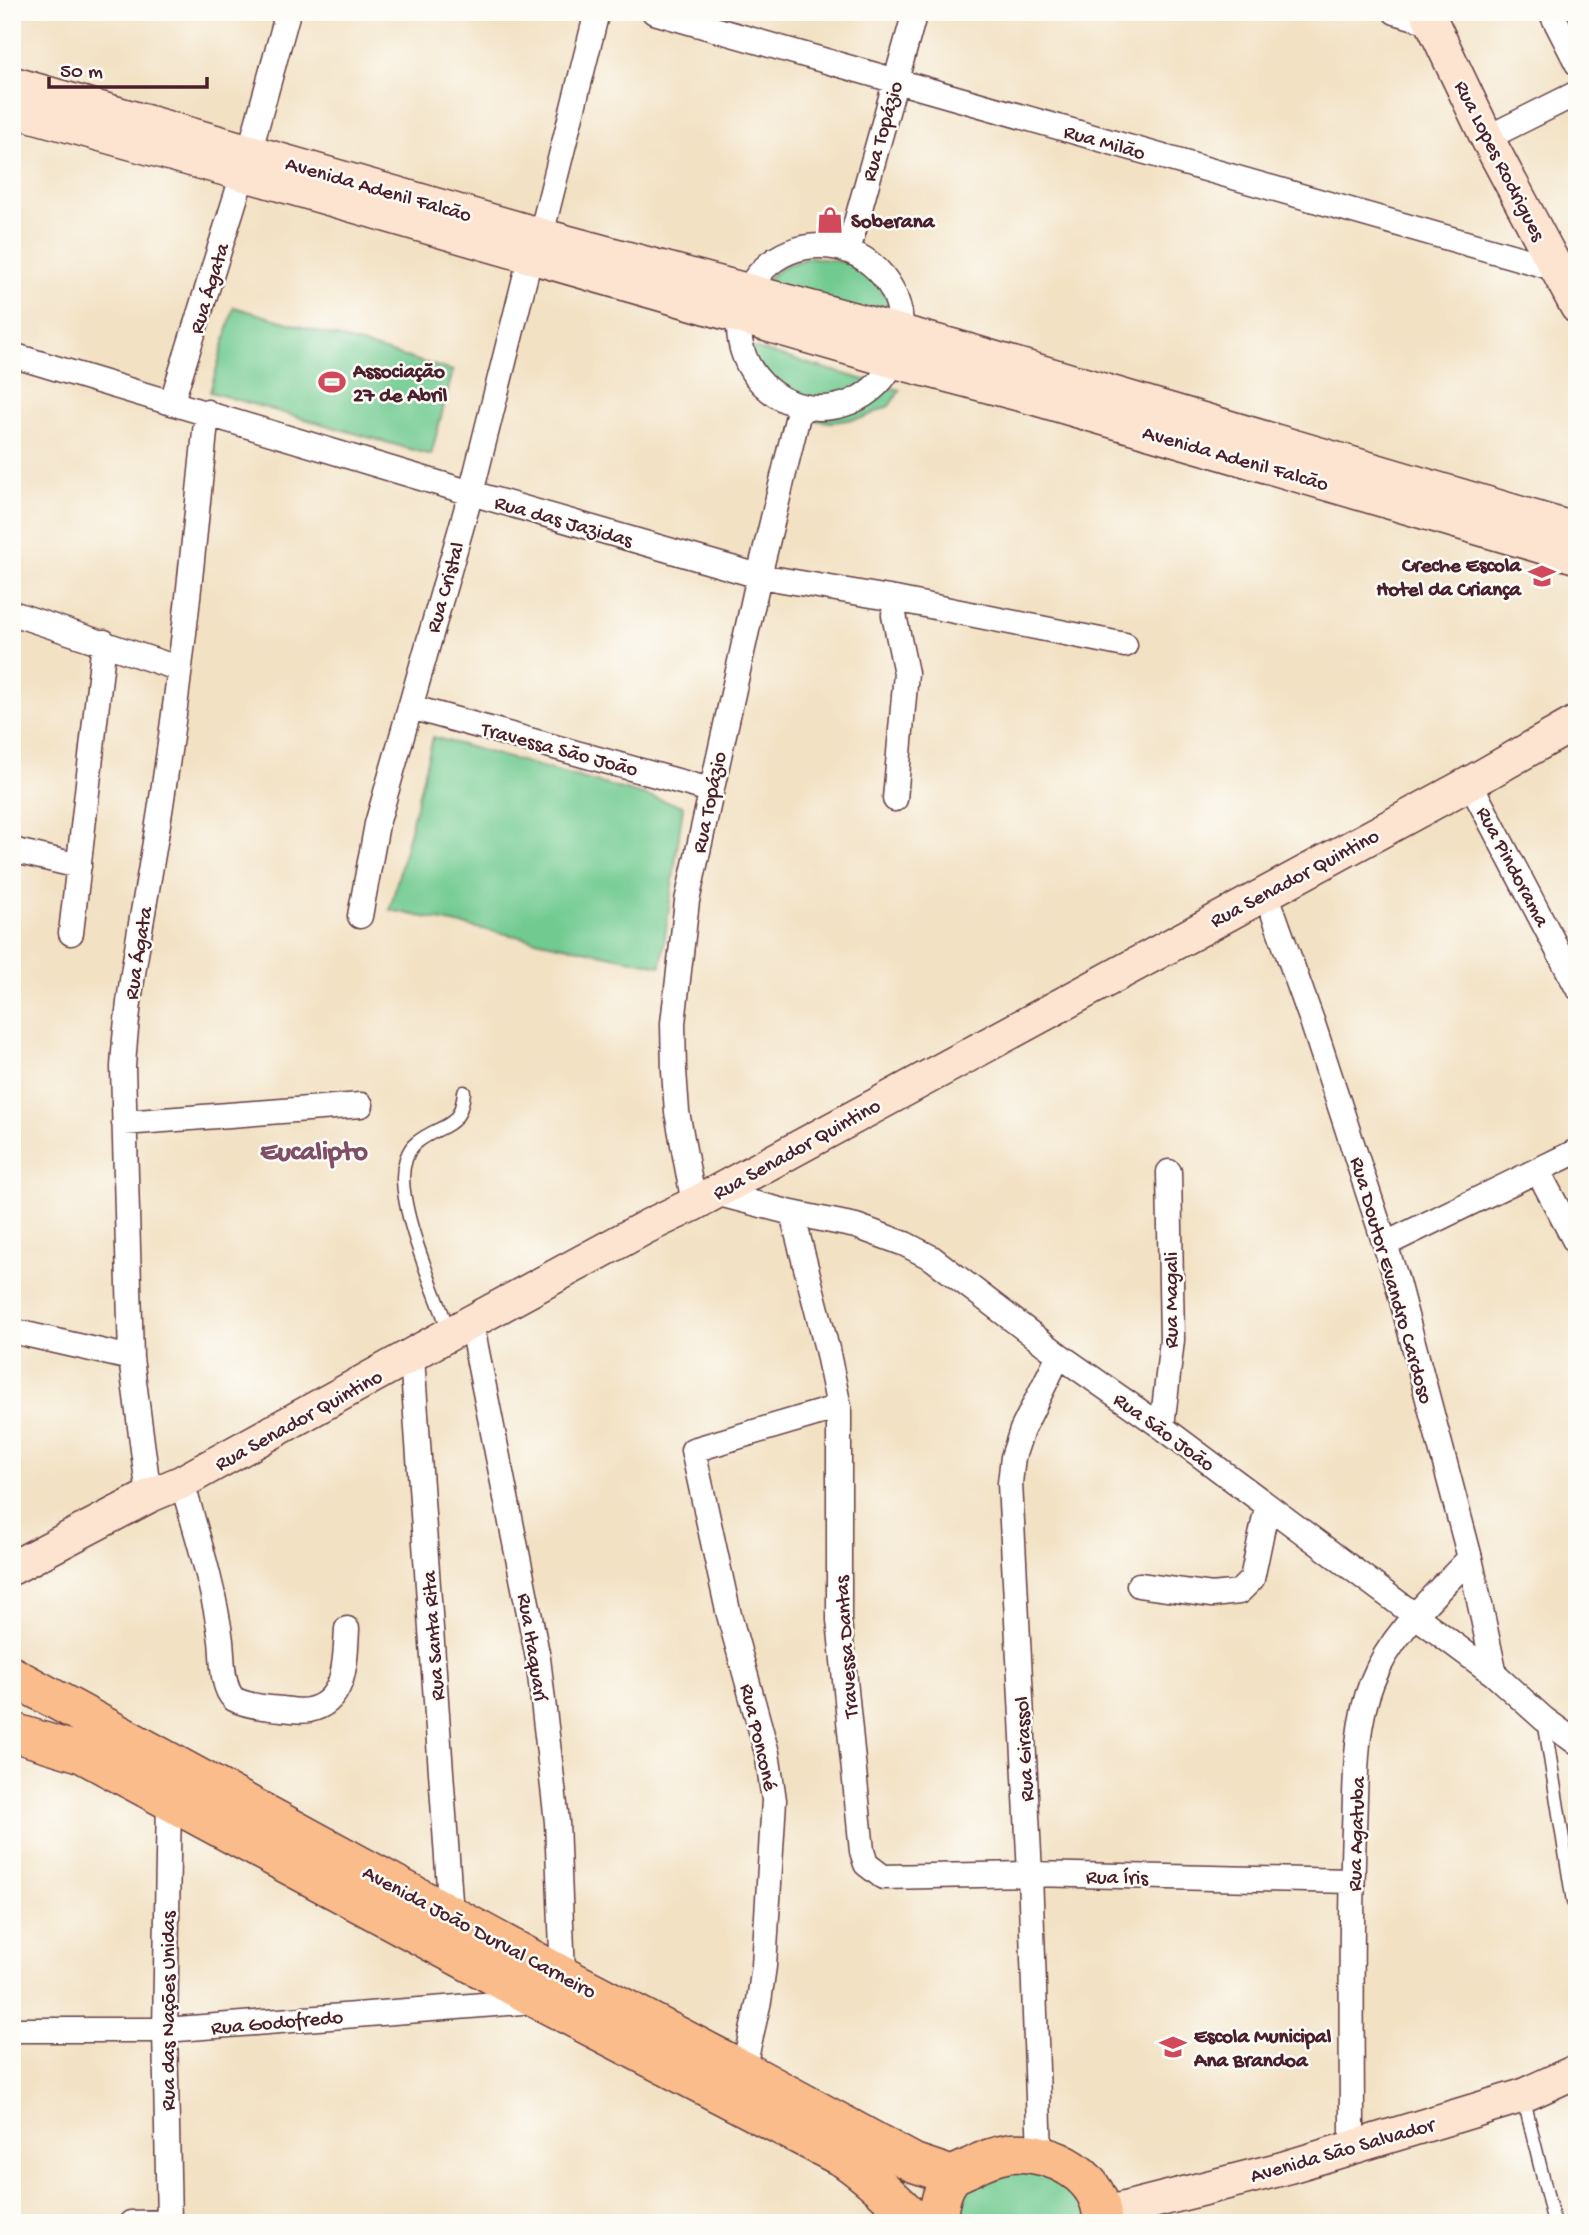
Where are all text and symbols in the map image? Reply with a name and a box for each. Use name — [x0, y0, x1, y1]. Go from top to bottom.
scale bar — [49, 46, 206, 90]
text: 50 m — [60, 61, 103, 86]
street label: Rua Lopes Rodrigues — [1447, 77, 1550, 247]
street label: Rua Topázio — [858, 79, 911, 185]
street label: Rua Milão — [1060, 121, 1148, 168]
street label: Avenida Adenil Falcão — [282, 153, 474, 230]
shop icon: Soberana — [815, 205, 845, 235]
place label: Soberana — [851, 211, 936, 236]
street label: Rua Ágata — [185, 239, 237, 337]
place label: Associação 27 de Abril — [352, 361, 448, 410]
sports icon: Associação 27 de Abril — [317, 367, 347, 397]
street label: Avenida Adenil Falcão — [1139, 422, 1331, 499]
street label: Rua das Jazidas — [491, 492, 636, 555]
street label: Rua Cristal — [422, 540, 472, 636]
place label: Creche Escola Hotel da Criança — [1376, 555, 1522, 604]
school or university icon: Creche Escola Hotel da Criança — [1527, 561, 1557, 591]
street label: Travessa São João — [477, 718, 640, 784]
street label: Rua Topázio — [688, 750, 734, 856]
street label: Rua Pindorama — [1469, 803, 1554, 933]
street label: Rua Senador Quintino — [1207, 825, 1385, 935]
street label: Rua Ágata — [120, 904, 160, 1002]
street label: Rua Senador Quintino — [710, 1095, 886, 1208]
district label: Eucalipto — [260, 1137, 368, 1170]
street label: Rua Doutor Evandro Cardoso — [1342, 1155, 1437, 1407]
street label: Rua Magali — [1161, 1252, 1186, 1348]
street label: Rua Senador Quintino — [212, 1366, 388, 1479]
street label: Rua São João — [1107, 1389, 1219, 1479]
street label: Rua Santa Rita — [418, 1569, 452, 1701]
street label: Travessa Dantas — [831, 1573, 866, 1720]
street label: Rua Itaquarí — [510, 1592, 551, 1704]
street label: Rua Ponconé — [732, 1682, 781, 1795]
street label: Rua Girassol — [1011, 1696, 1042, 1802]
street label: Rua Agatuba — [1344, 1775, 1373, 1892]
street label: Avenida João Durval Carneiro — [357, 1862, 600, 2006]
street label: Rua Íris — [1086, 1866, 1150, 1893]
street label: Rua das Nações Unidas — [158, 1910, 183, 2111]
street label: Rua Godofredo — [210, 2006, 345, 2043]
place label: Escola Municipal Ana Brandoa — [1193, 2026, 1332, 2075]
school or university icon: Escola Municipal Ana Brandoa — [1158, 2032, 1188, 2062]
street label: Avenida São Salvador — [1248, 2114, 1440, 2191]

